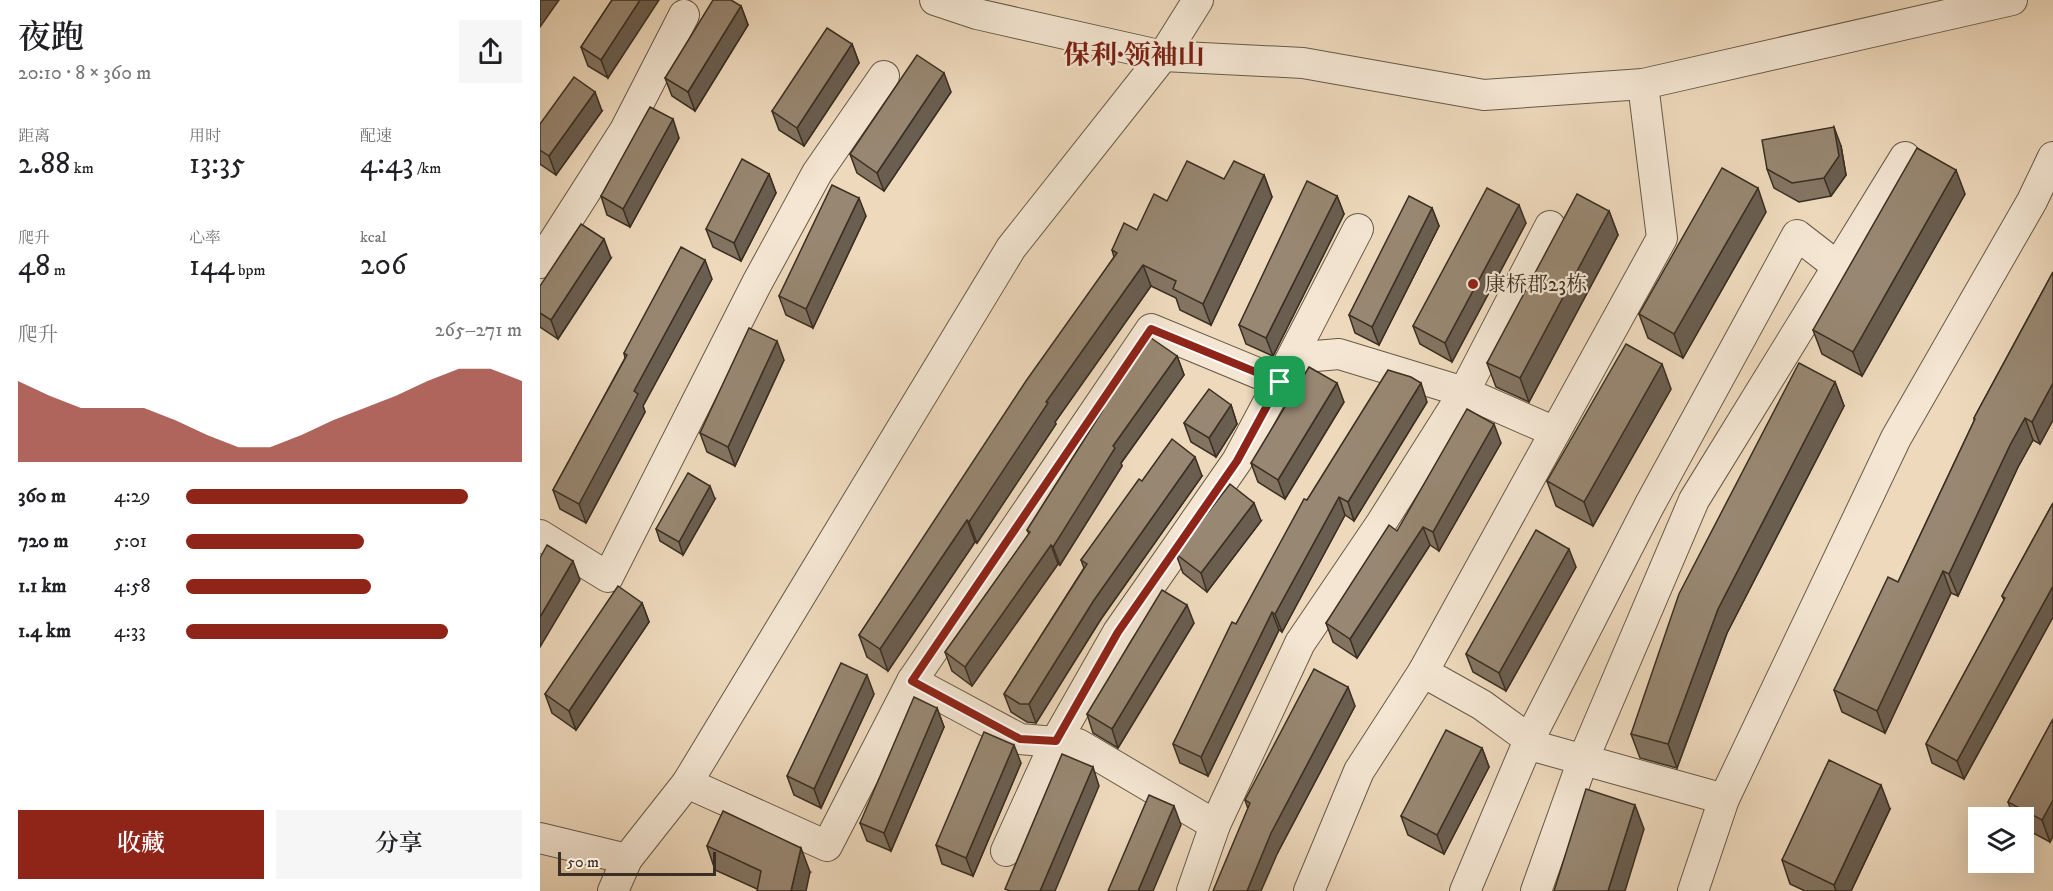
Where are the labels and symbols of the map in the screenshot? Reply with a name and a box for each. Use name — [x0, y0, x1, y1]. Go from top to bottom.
district label: 保利·领袖山 — [1063, 39, 1205, 73]
place label: 康桥郡23栋 — [1485, 272, 1587, 298]
marker: 康桥郡23栋 — [1466, 277, 1480, 291]
pin — [1254, 356, 1305, 407]
scale bar — [558, 849, 716, 876]

